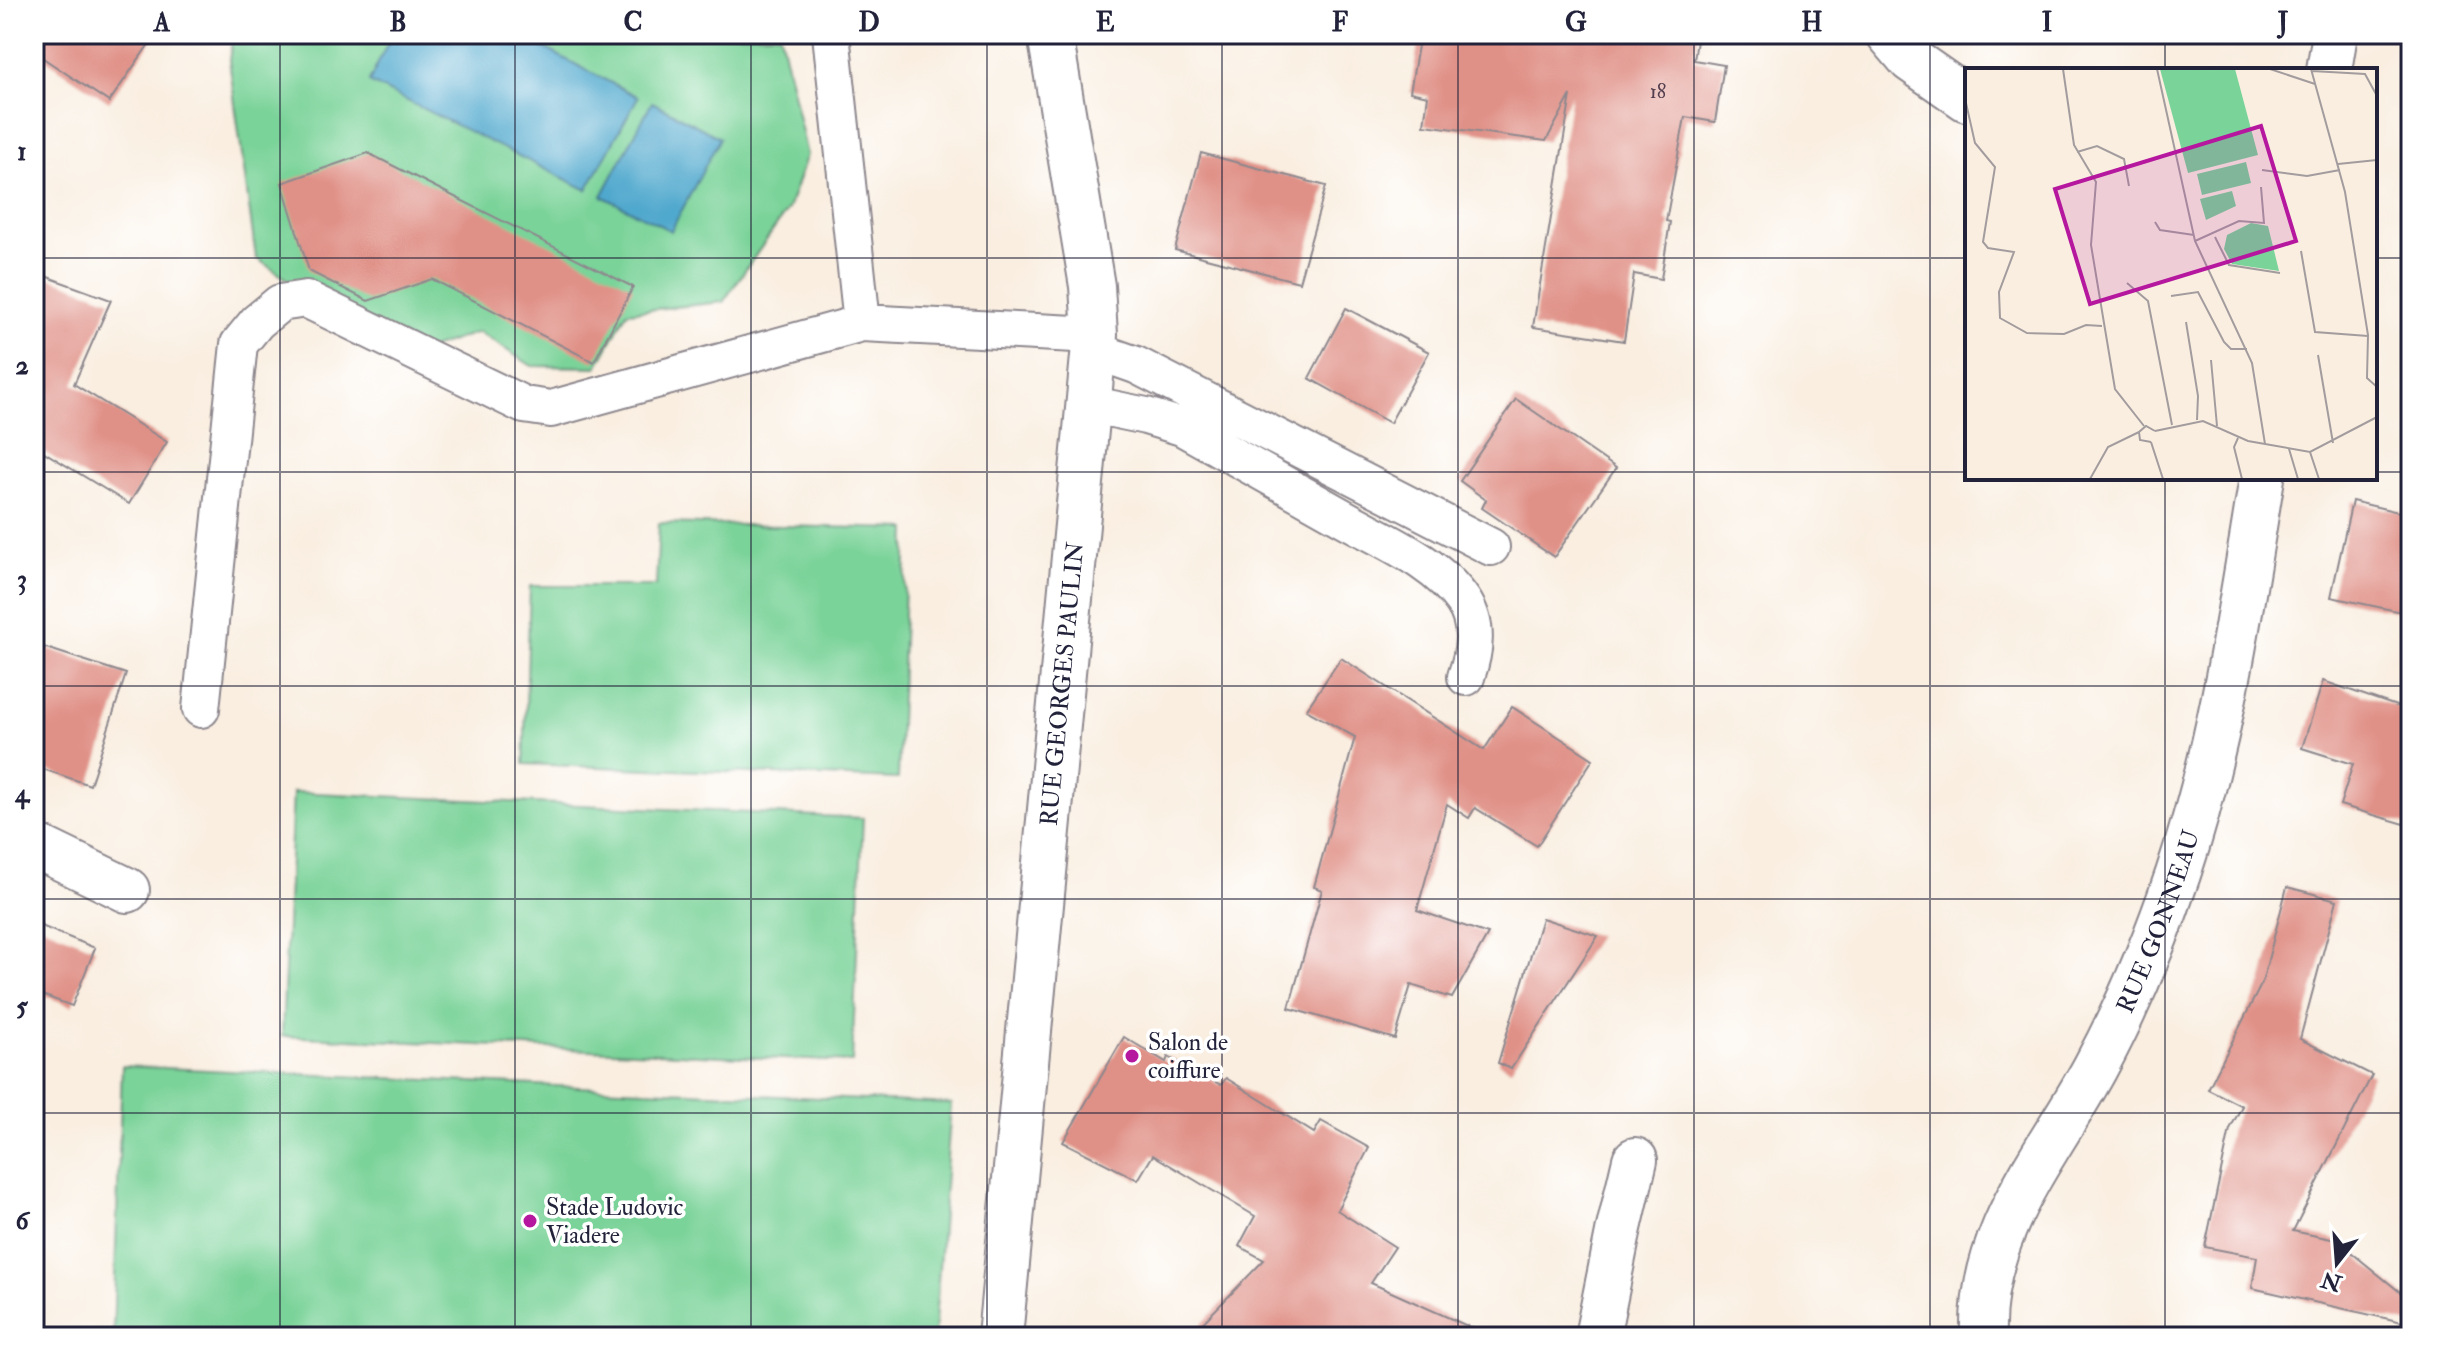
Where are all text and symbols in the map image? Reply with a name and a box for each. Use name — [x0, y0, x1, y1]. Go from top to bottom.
text: A — [153, 7, 171, 39]
text: B — [389, 7, 407, 39]
text: C — [623, 7, 643, 39]
text: D — [858, 7, 880, 39]
text: E — [1096, 7, 1115, 39]
text: F — [1332, 7, 1349, 39]
text: G — [1565, 7, 1587, 39]
text: H — [1801, 7, 1823, 39]
text: I — [2042, 7, 2052, 39]
text: J — [2276, 7, 2289, 39]
inset map — [1965, 68, 2377, 480]
house number: 18 — [1650, 79, 1666, 104]
text: 1 — [17, 136, 27, 168]
text: 2 — [15, 350, 29, 382]
street label: RUE GEORGES PAULIN — [1034, 540, 1091, 827]
text: 3 — [17, 564, 27, 596]
text: 4 — [14, 778, 31, 810]
street label: RUE GONNEAU — [2110, 826, 2207, 1018]
text: 5 — [16, 991, 28, 1023]
place label: Salon de coiffure — [1148, 1027, 1228, 1086]
marker: Salon de coiffure — [1123, 1047, 1141, 1065]
place label: Stade Ludovic Viadere — [546, 1192, 683, 1251]
text: 6 — [15, 1205, 30, 1237]
marker: Stade Ludovic Viadere — [521, 1212, 539, 1230]
north arrow — [2297, 1223, 2377, 1303]
text: N — [2318, 1265, 2346, 1298]

